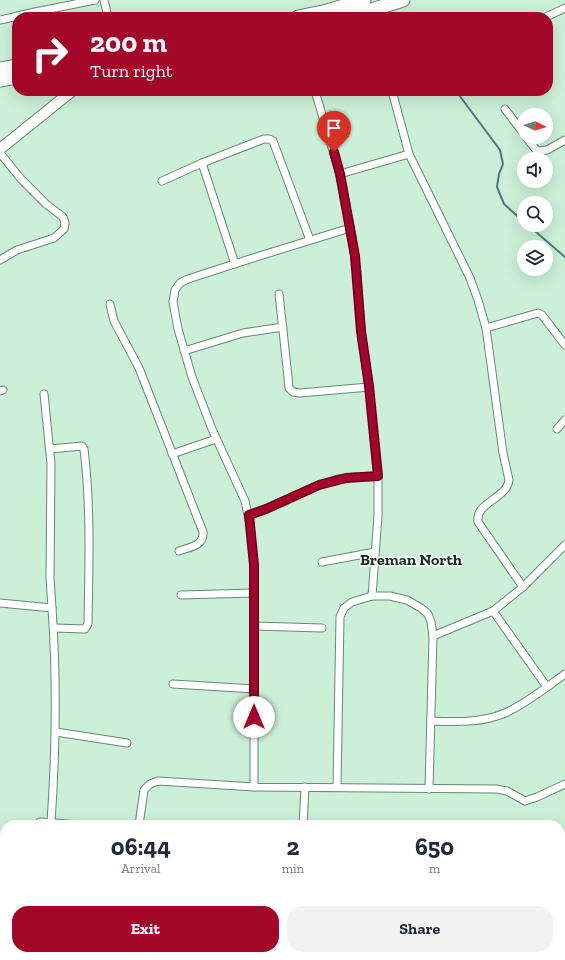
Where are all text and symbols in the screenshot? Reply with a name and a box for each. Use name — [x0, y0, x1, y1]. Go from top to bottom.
text: 200 m — [90, 26, 167, 59]
icon: right — [24, 28, 76, 80]
text: Turn right — [90, 60, 172, 82]
north arrow — [517, 108, 553, 144]
map controls — [517, 108, 553, 276]
pin — [317, 111, 351, 152]
icon: arrive — [323, 117, 345, 139]
button: sound — [517, 152, 553, 188]
button: search — [517, 196, 553, 232]
button: layers — [517, 240, 553, 276]
district label: Breman North — [360, 550, 463, 569]
position arrow — [233, 696, 275, 738]
text: 06:44 — [111, 832, 171, 861]
text: 2 — [286, 832, 299, 861]
text: 650 — [415, 832, 454, 861]
text: Arrival — [121, 861, 160, 876]
text: min — [282, 861, 304, 876]
text: m — [429, 861, 440, 876]
button: Exit — [12, 906, 279, 952]
button: Share — [287, 906, 553, 952]

